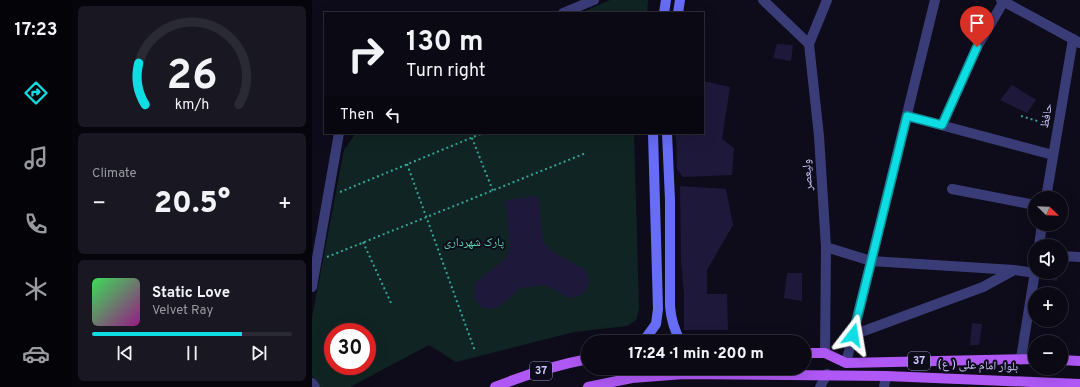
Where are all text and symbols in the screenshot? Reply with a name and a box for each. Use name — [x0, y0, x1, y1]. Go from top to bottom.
pin — [960, 6, 994, 47]
icon: arrive — [966, 12, 988, 34]
text: 17:23 — [14, 19, 58, 42]
text: 130 m — [406, 25, 484, 61]
icon: right — [340, 28, 392, 80]
text: 26 — [167, 50, 218, 103]
text: Turn right — [406, 60, 486, 83]
icon: directions — [22, 79, 50, 107]
text: km/h — [175, 95, 209, 113]
street label: حافظ — [1037, 102, 1057, 130]
icon: left — [382, 104, 404, 126]
text: Then — [340, 106, 374, 125]
icon: music — [22, 144, 50, 172]
street label: ولیعصر — [799, 159, 817, 192]
text: Climate — [92, 166, 137, 182]
text: 20.5° — [154, 186, 230, 223]
text: − — [92, 191, 106, 218]
text: + — [278, 191, 292, 218]
north arrow — [1028, 191, 1068, 231]
map controls — [1028, 191, 1068, 375]
icon: phone — [22, 210, 50, 238]
park label: پارک شهرداری — [444, 235, 505, 251]
button: sound — [1028, 239, 1068, 279]
icon: climate — [22, 275, 50, 303]
text: Static Love — [152, 284, 230, 303]
button: + — [1028, 287, 1068, 327]
text: Velvet Ray — [152, 303, 213, 319]
position arrow — [832, 314, 874, 356]
speed limit sign: 30 — [324, 323, 376, 375]
button: − — [1028, 335, 1068, 375]
icon: car — [22, 340, 50, 368]
icon: previous — [114, 342, 136, 364]
icon: pause — [181, 342, 203, 364]
icon: next — [248, 342, 270, 364]
text: 17:24 · 1 min · 200 m — [628, 345, 764, 364]
road number: 37 — [908, 352, 930, 370]
street label: بلوار امام علی ( ع) — [937, 357, 1019, 375]
road number: 37 — [530, 362, 552, 380]

